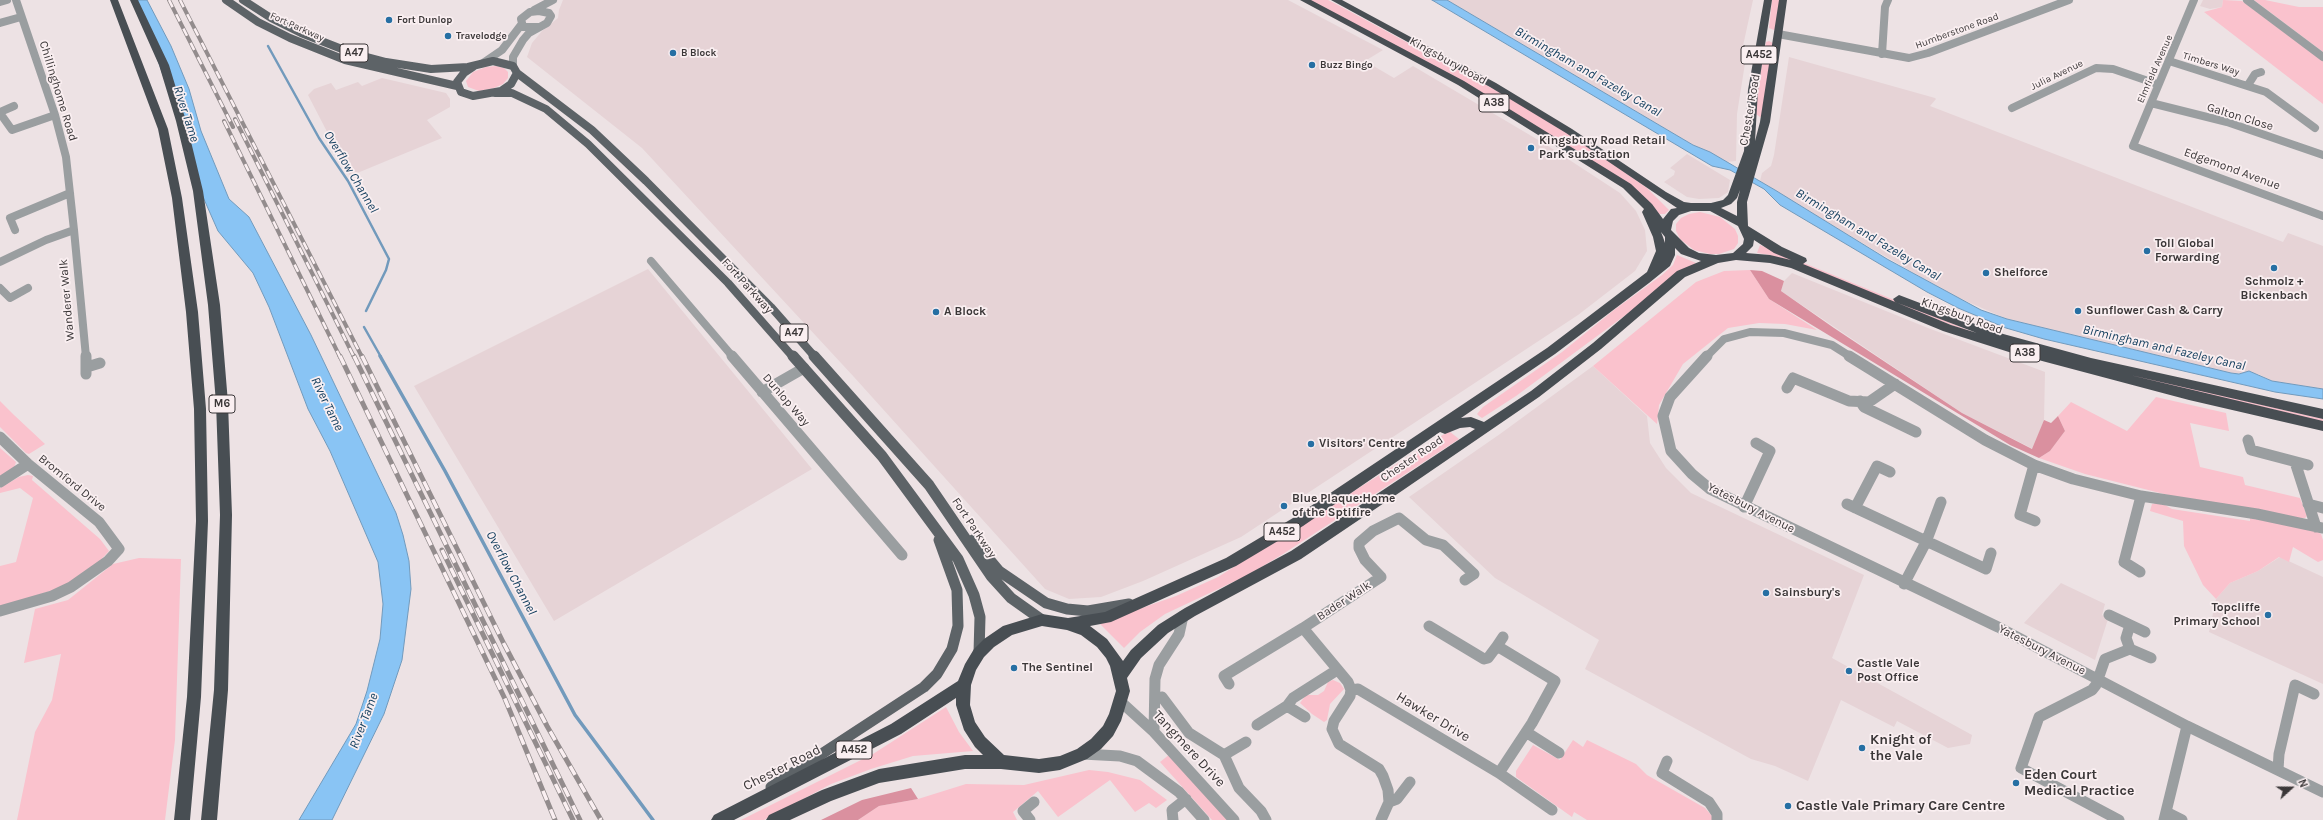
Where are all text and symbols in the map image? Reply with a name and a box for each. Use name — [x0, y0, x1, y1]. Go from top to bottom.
street label: Fort Parkway — [268, 10, 326, 44]
street label: Humberstone Road — [1914, 10, 2000, 52]
place label: Fort Dunlop — [397, 14, 452, 26]
marker: Fort Dunlop — [384, 15, 394, 25]
water label: Birmingham and Fazeley Canal — [1512, 24, 1664, 120]
place label: Travelodge — [456, 30, 507, 42]
marker: Travelodge — [443, 31, 453, 41]
street label: Elmfield Avenue — [2135, 33, 2175, 105]
street label: Kingsbury Road — [1407, 34, 1489, 88]
street label: Chillinghome Road — [36, 39, 80, 143]
road number: A47 — [340, 44, 368, 62]
road number: A452 — [1741, 46, 1777, 64]
place label: B Block — [681, 47, 716, 59]
marker: B Block — [668, 48, 678, 58]
street label: Timbers Way — [2181, 50, 2241, 78]
street label: Julia Avenue — [2029, 57, 2085, 93]
place label: Buzz Bingo — [1320, 59, 1373, 71]
marker: Buzz Bingo — [1307, 60, 1317, 70]
street label: Chester Road — [1737, 73, 1763, 147]
water label: River Tame — [170, 84, 202, 144]
road number: A38 — [1479, 94, 1509, 112]
street label: Galton Close — [2205, 100, 2275, 134]
water label: Overflow Channel — [320, 128, 382, 216]
place label: Kingsbury Road Retail Park substation — [1539, 134, 1666, 162]
marker: Kingsbury Road Retail Park substation — [1526, 143, 1536, 153]
street label: Edgemond Avenue — [2182, 145, 2282, 193]
water label: Birmingham and Fazeley Canal — [1793, 185, 1943, 285]
place label: Toll Global Forwarding — [2155, 237, 2219, 265]
marker: Toll Global Forwarding — [2142, 246, 2152, 256]
street label: Fort Parkway — [718, 255, 776, 317]
street label: Wanderer Walk — [56, 258, 78, 342]
marker: Schmolz + Bickenbach — [2269, 263, 2279, 273]
place label: Shelforce — [1994, 266, 2048, 280]
marker: Shelforce — [1981, 268, 1991, 278]
place label: Schmolz + Bickenbach — [2240, 275, 2308, 303]
street label: Kingsbury Road — [1919, 295, 2005, 337]
place label: Sunflower Cash & Carry — [2086, 304, 2223, 318]
place label: A Block — [944, 305, 986, 319]
marker: Sunflower Cash & Carry — [2073, 306, 2083, 316]
marker: A Block — [931, 307, 941, 317]
water label: Birmingham and Fazeley Canal — [2081, 322, 2247, 374]
road number: A47 — [780, 324, 808, 342]
road number: A38 — [2010, 344, 2040, 362]
street label: Dunlop Way — [759, 371, 813, 429]
water label: River Tame — [307, 374, 347, 434]
road number: M6 — [209, 395, 235, 413]
street label: Chester Road — [1378, 433, 1446, 485]
place label: Visitors' Centre — [1319, 437, 1405, 451]
marker: Visitors' Centre — [1306, 439, 1316, 449]
street label: Bromford Drive — [35, 451, 109, 515]
street label: Yatesbury Avenue — [1705, 480, 1797, 536]
place label: Blue Plaque:Home of the Sptifire — [1292, 492, 1395, 520]
street label: Fort Parkway — [949, 495, 999, 561]
marker: Blue Plaque:Home of the Sptifire — [1279, 501, 1289, 511]
road number: A452 — [1264, 523, 1300, 541]
water label: Overflow Channel — [482, 528, 540, 618]
street label: Bader Walk — [1314, 578, 1374, 624]
place label: Sainsbury's — [1774, 586, 1841, 600]
marker: Sainsbury's — [1761, 588, 1771, 598]
place label: Topcliffe Primary School — [2173, 601, 2260, 629]
marker: Topcliffe Primary School — [2263, 610, 2273, 620]
street label: Yatesbury Avenue — [1996, 622, 2088, 678]
place label: Castle Vale Post Office — [1857, 657, 1920, 685]
place label: The Sentinel — [1022, 661, 1093, 675]
marker: The Sentinel — [1009, 663, 1019, 673]
marker: Castle Vale Post Office — [1844, 666, 1854, 676]
street label: Hawker Drive — [1393, 688, 1473, 746]
water label: River Tame — [346, 691, 382, 751]
street label: Tangmere Drive — [1149, 707, 1229, 791]
place label: Knight of the Vale — [1870, 732, 1931, 764]
street label: Chester Road — [740, 741, 824, 795]
road number: A452 — [836, 741, 872, 759]
marker: Knight of the Vale — [1857, 743, 1867, 753]
place label: Eden Court Medical Practice — [2024, 767, 2134, 800]
north arrow — [2271, 768, 2311, 808]
marker: Eden Court Medical Practice — [2011, 778, 2021, 788]
text: N — [2295, 778, 2310, 790]
place label: Castle Vale Primary Care Centre — [1796, 798, 2005, 814]
marker: Castle Vale Primary Care Centre — [1783, 801, 1793, 811]

